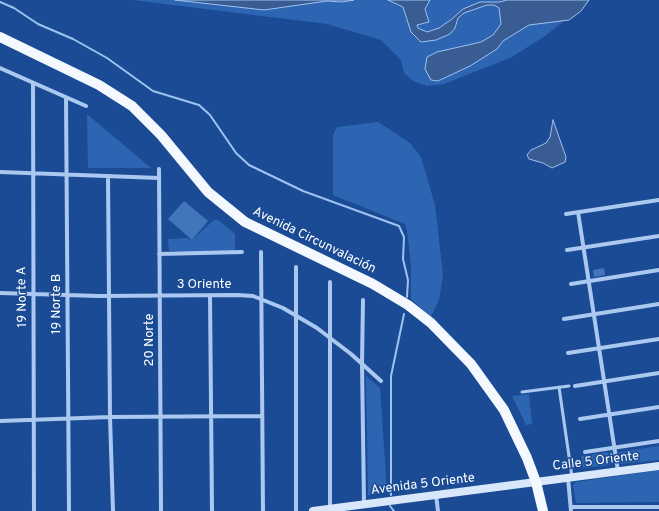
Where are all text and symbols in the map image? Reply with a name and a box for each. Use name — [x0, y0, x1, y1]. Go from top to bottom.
street label: Avenida Circunvalación — [250, 204, 378, 278]
street label: 19 Norte A — [15, 266, 31, 328]
street label: 19 Norte B — [49, 274, 65, 334]
street label: 3 Oriente — [177, 277, 231, 293]
street label: 20 Norte — [142, 314, 158, 366]
street label: Calle 5 Oriente — [552, 449, 640, 475]
street label: Avenida 5 Oriente — [370, 471, 476, 499]

